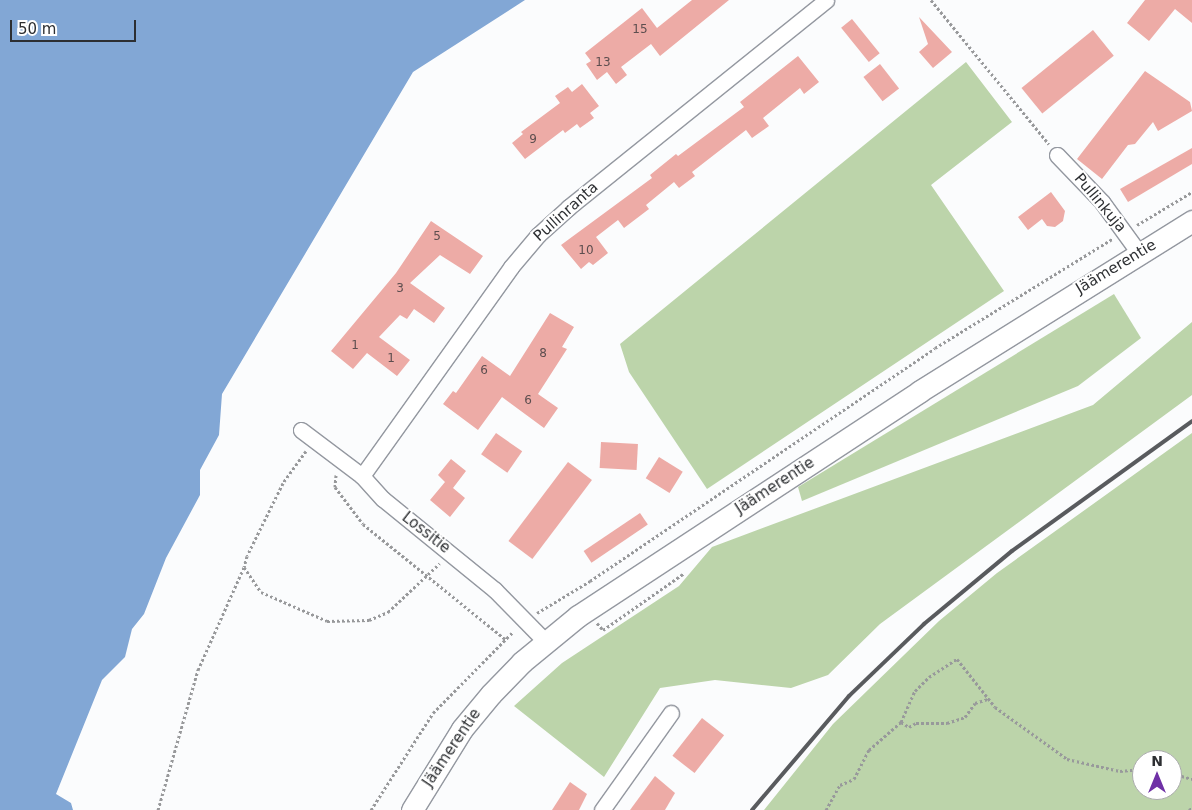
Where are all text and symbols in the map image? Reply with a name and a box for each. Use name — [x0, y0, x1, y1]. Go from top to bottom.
scale bar — [12, 10, 139, 42]
text: 50 m — [18, 20, 56, 38]
house number: 15 — [632, 23, 648, 37]
house number: 13 — [595, 56, 611, 70]
house number: 9 — [529, 133, 537, 147]
street label: Pullinkuja — [1070, 170, 1130, 236]
street label: Pullinranta — [530, 178, 602, 246]
house number: 5 — [433, 230, 441, 244]
street label: Jäämerentie — [1073, 236, 1159, 298]
house number: 10 — [578, 244, 594, 258]
house number: 3 — [396, 282, 404, 296]
house number: 1 — [351, 339, 359, 353]
house number: 8 — [539, 347, 547, 361]
house number: 1 — [387, 352, 395, 366]
house number: 6 — [480, 364, 488, 378]
house number: 6 — [524, 394, 532, 408]
street label: Jäämerentie — [732, 454, 818, 518]
street label: Lossitie — [398, 509, 454, 557]
street label: Jäämerentie — [419, 705, 485, 791]
north arrow — [1132, 750, 1182, 800]
text: N — [1151, 753, 1163, 769]

